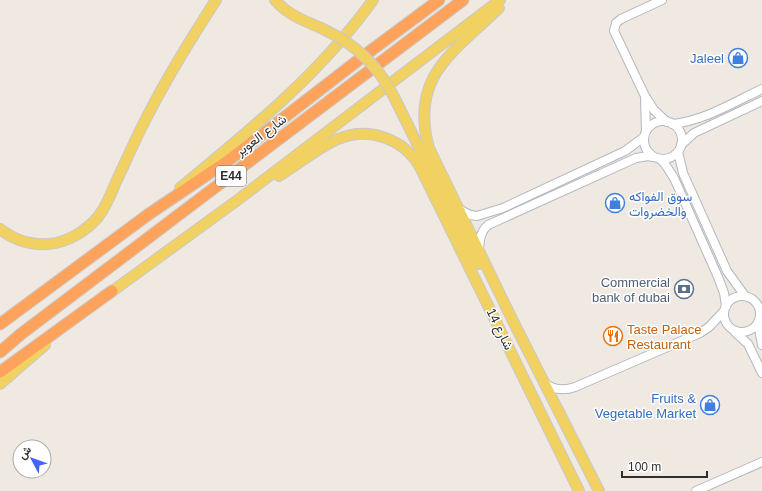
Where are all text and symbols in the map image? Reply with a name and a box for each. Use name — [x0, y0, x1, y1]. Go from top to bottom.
shop icon: Jaleel — [727, 47, 749, 69]
place label: Jaleel — [690, 51, 724, 66]
street label: شارع العوير — [232, 111, 290, 161]
road number: E44 — [216, 166, 246, 186]
place label: سوق الفواكه والخضروات — [629, 189, 692, 220]
shop icon: سوق الفواكه والخضروات — [604, 192, 626, 214]
place label: Commercial bank of dubai — [592, 275, 670, 305]
bank icon: Commercial bank of dubai — [673, 278, 695, 300]
street label: شارع 14 — [482, 306, 516, 353]
place label: Taste Palace Restaurant — [627, 322, 701, 352]
restaurant icon: Taste Palace Restaurant — [602, 325, 624, 347]
place label: Fruits & Vegetable Market — [595, 391, 696, 421]
shop icon: Fruits & Vegetable Market — [699, 394, 721, 416]
north arrow — [12, 439, 52, 479]
text: ش — [16, 444, 34, 462]
scale bar — [622, 453, 707, 479]
text: 100 m — [628, 460, 661, 474]

